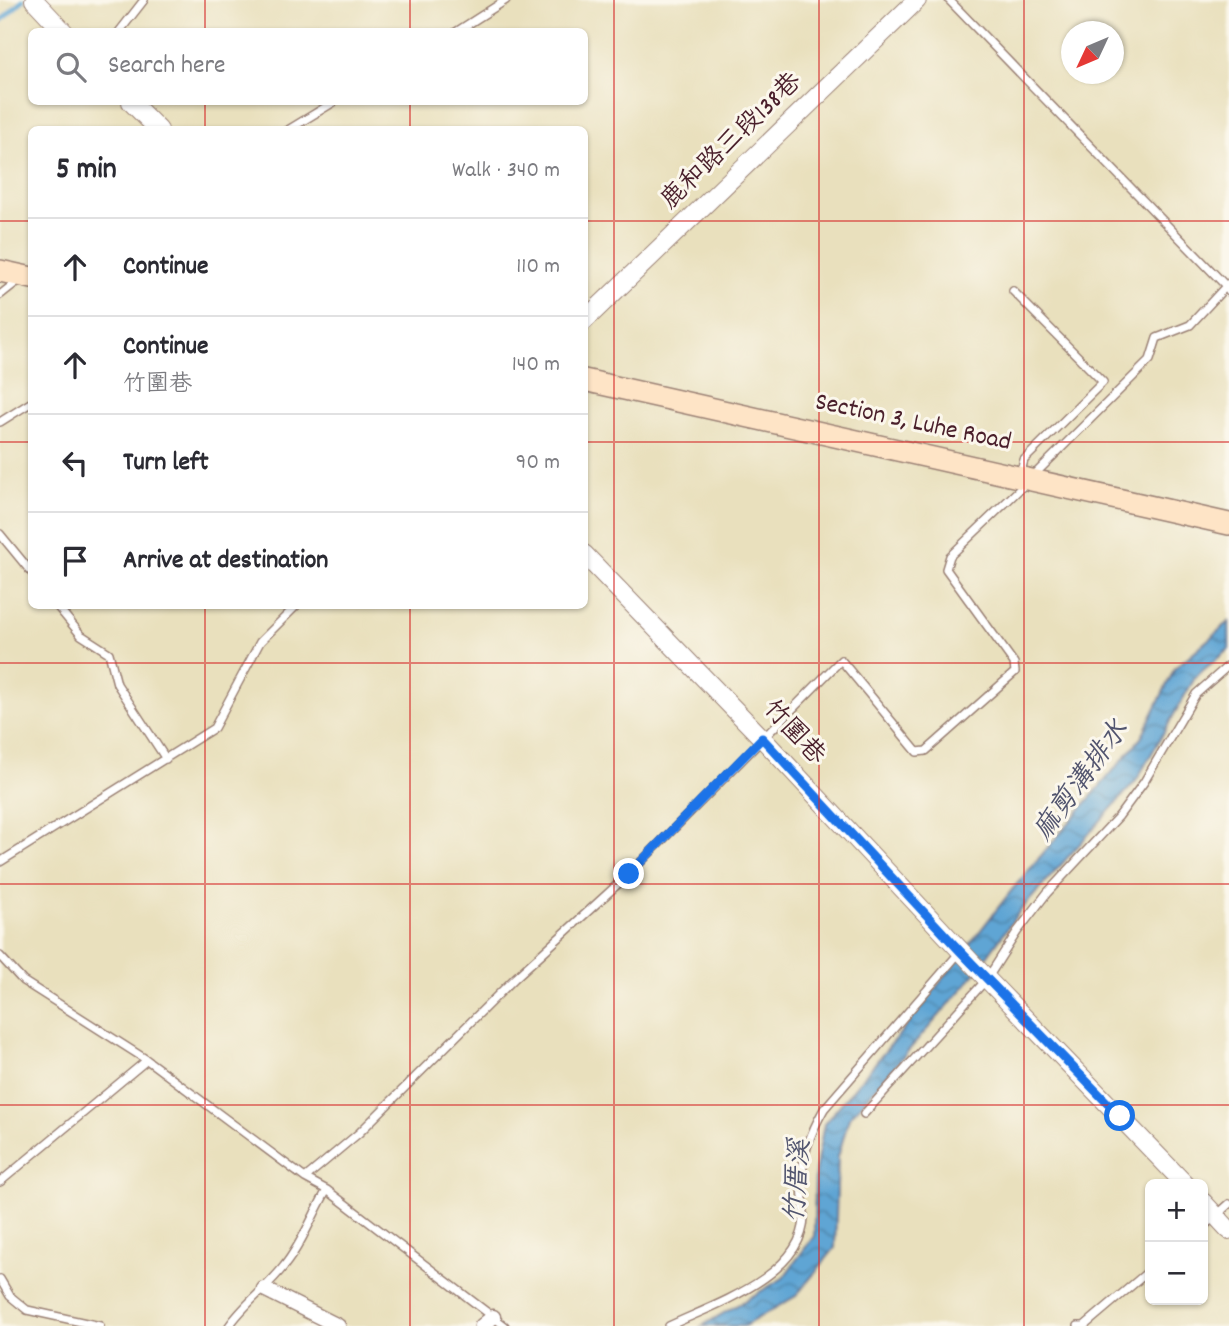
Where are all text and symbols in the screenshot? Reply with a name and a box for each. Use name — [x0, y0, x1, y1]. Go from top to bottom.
north arrow — [1061, 21, 1124, 84]
search box — [28, 28, 588, 105]
icon: search — [52, 48, 90, 86]
text: Search here — [108, 48, 226, 85]
street label: 鹿和路三段138巷 — [653, 65, 811, 219]
text: 5 min — [56, 150, 117, 193]
text: Walk · 340 m — [452, 155, 560, 188]
icon: ahead — [56, 248, 94, 286]
text: Continue — [123, 249, 208, 286]
text: 110 m — [516, 251, 560, 284]
text: Continue — [123, 329, 208, 366]
icon: ahead — [56, 346, 94, 384]
text: 140 m — [512, 349, 560, 382]
text: 竹圍巷 — [123, 369, 192, 402]
street label: Section 3, Luhe Road — [812, 384, 1014, 462]
icon: left — [56, 444, 94, 482]
text: Turn left — [123, 445, 209, 482]
text: 90 m — [516, 447, 560, 480]
icon: arrive — [56, 542, 94, 580]
text: Arrive at destination — [123, 543, 328, 580]
street label: 竹圍巷 — [753, 692, 833, 774]
water label: 麻剪溝排水 — [1026, 713, 1141, 850]
route end — [613, 858, 644, 889]
route start — [1104, 1100, 1135, 1131]
water label: 竹厝溪 — [777, 1136, 823, 1224]
map controls — [1145, 1179, 1208, 1305]
button: + — [1145, 1179, 1208, 1242]
button: − — [1145, 1242, 1208, 1305]

